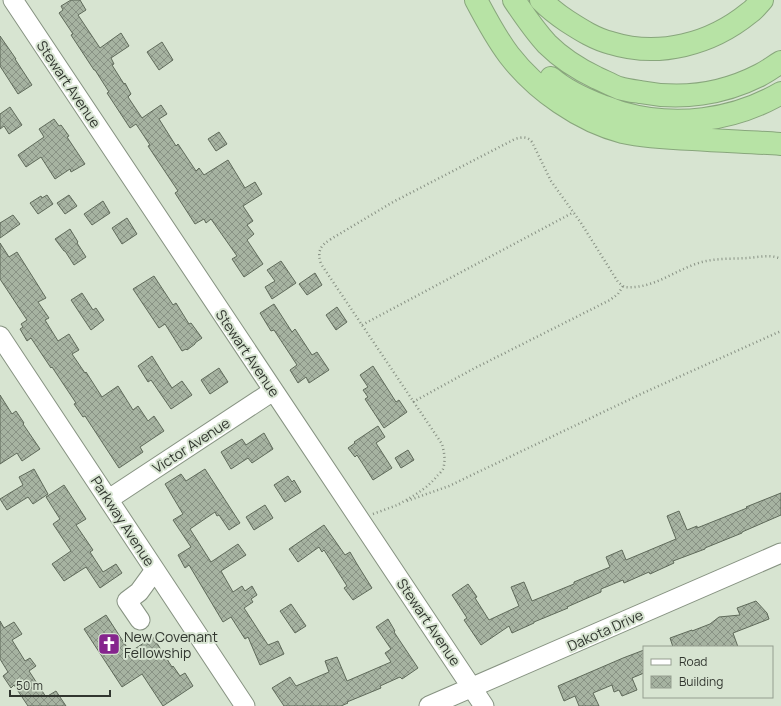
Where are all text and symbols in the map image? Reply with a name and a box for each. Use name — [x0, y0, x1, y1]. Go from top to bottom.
street label: Stewart Avenue — [33, 37, 105, 131]
street label: Stewart Avenue — [212, 306, 284, 400]
street label: Victor Avenue — [149, 413, 233, 477]
street label: Parkway Avenue — [87, 472, 159, 570]
street label: Stewart Avenue — [393, 575, 465, 669]
street label: Dakota Drive — [564, 605, 646, 655]
place label: New Covenant Fellowship — [124, 627, 218, 662]
church icon: New Covenant Fellowship — [96, 631, 122, 657]
legend — [643, 646, 773, 698]
text: Road — [679, 653, 707, 670]
scale bar — [10, 672, 110, 698]
text: Building — [679, 673, 723, 690]
text: 50 m — [16, 677, 43, 694]

